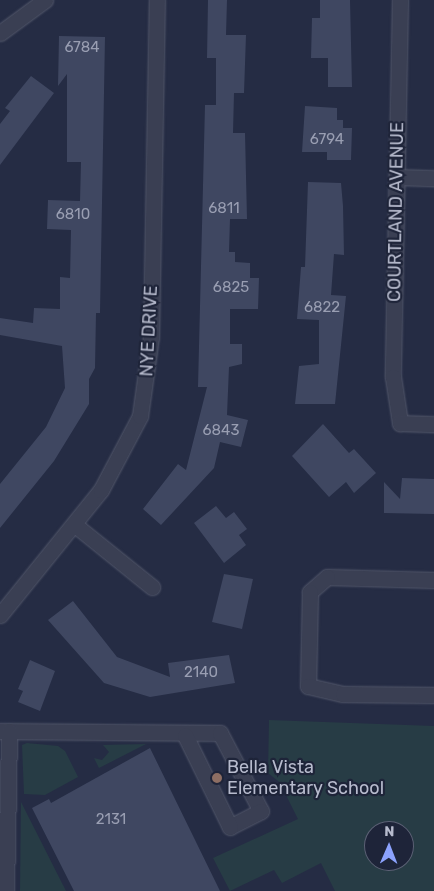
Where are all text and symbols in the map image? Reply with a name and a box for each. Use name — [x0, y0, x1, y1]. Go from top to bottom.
house number: 6784 — [64, 39, 100, 57]
street label: COURTLAND AVENUE — [384, 122, 408, 302]
house number: 6794 — [310, 131, 344, 149]
house number: 6811 — [208, 200, 240, 218]
house number: 6810 — [56, 206, 90, 224]
house number: 6825 — [213, 279, 249, 297]
street label: NYE DRIVE — [136, 285, 162, 377]
house number: 6822 — [304, 299, 340, 317]
house number: 6843 — [203, 422, 239, 440]
house number: 2140 — [184, 664, 218, 682]
place label: Bella Vista Elementary School — [227, 757, 385, 800]
marker: Bella Vista Elementary School — [211, 772, 223, 784]
house number: 2131 — [96, 811, 126, 829]
north arrow — [364, 821, 414, 871]
text: N — [384, 823, 394, 840]

